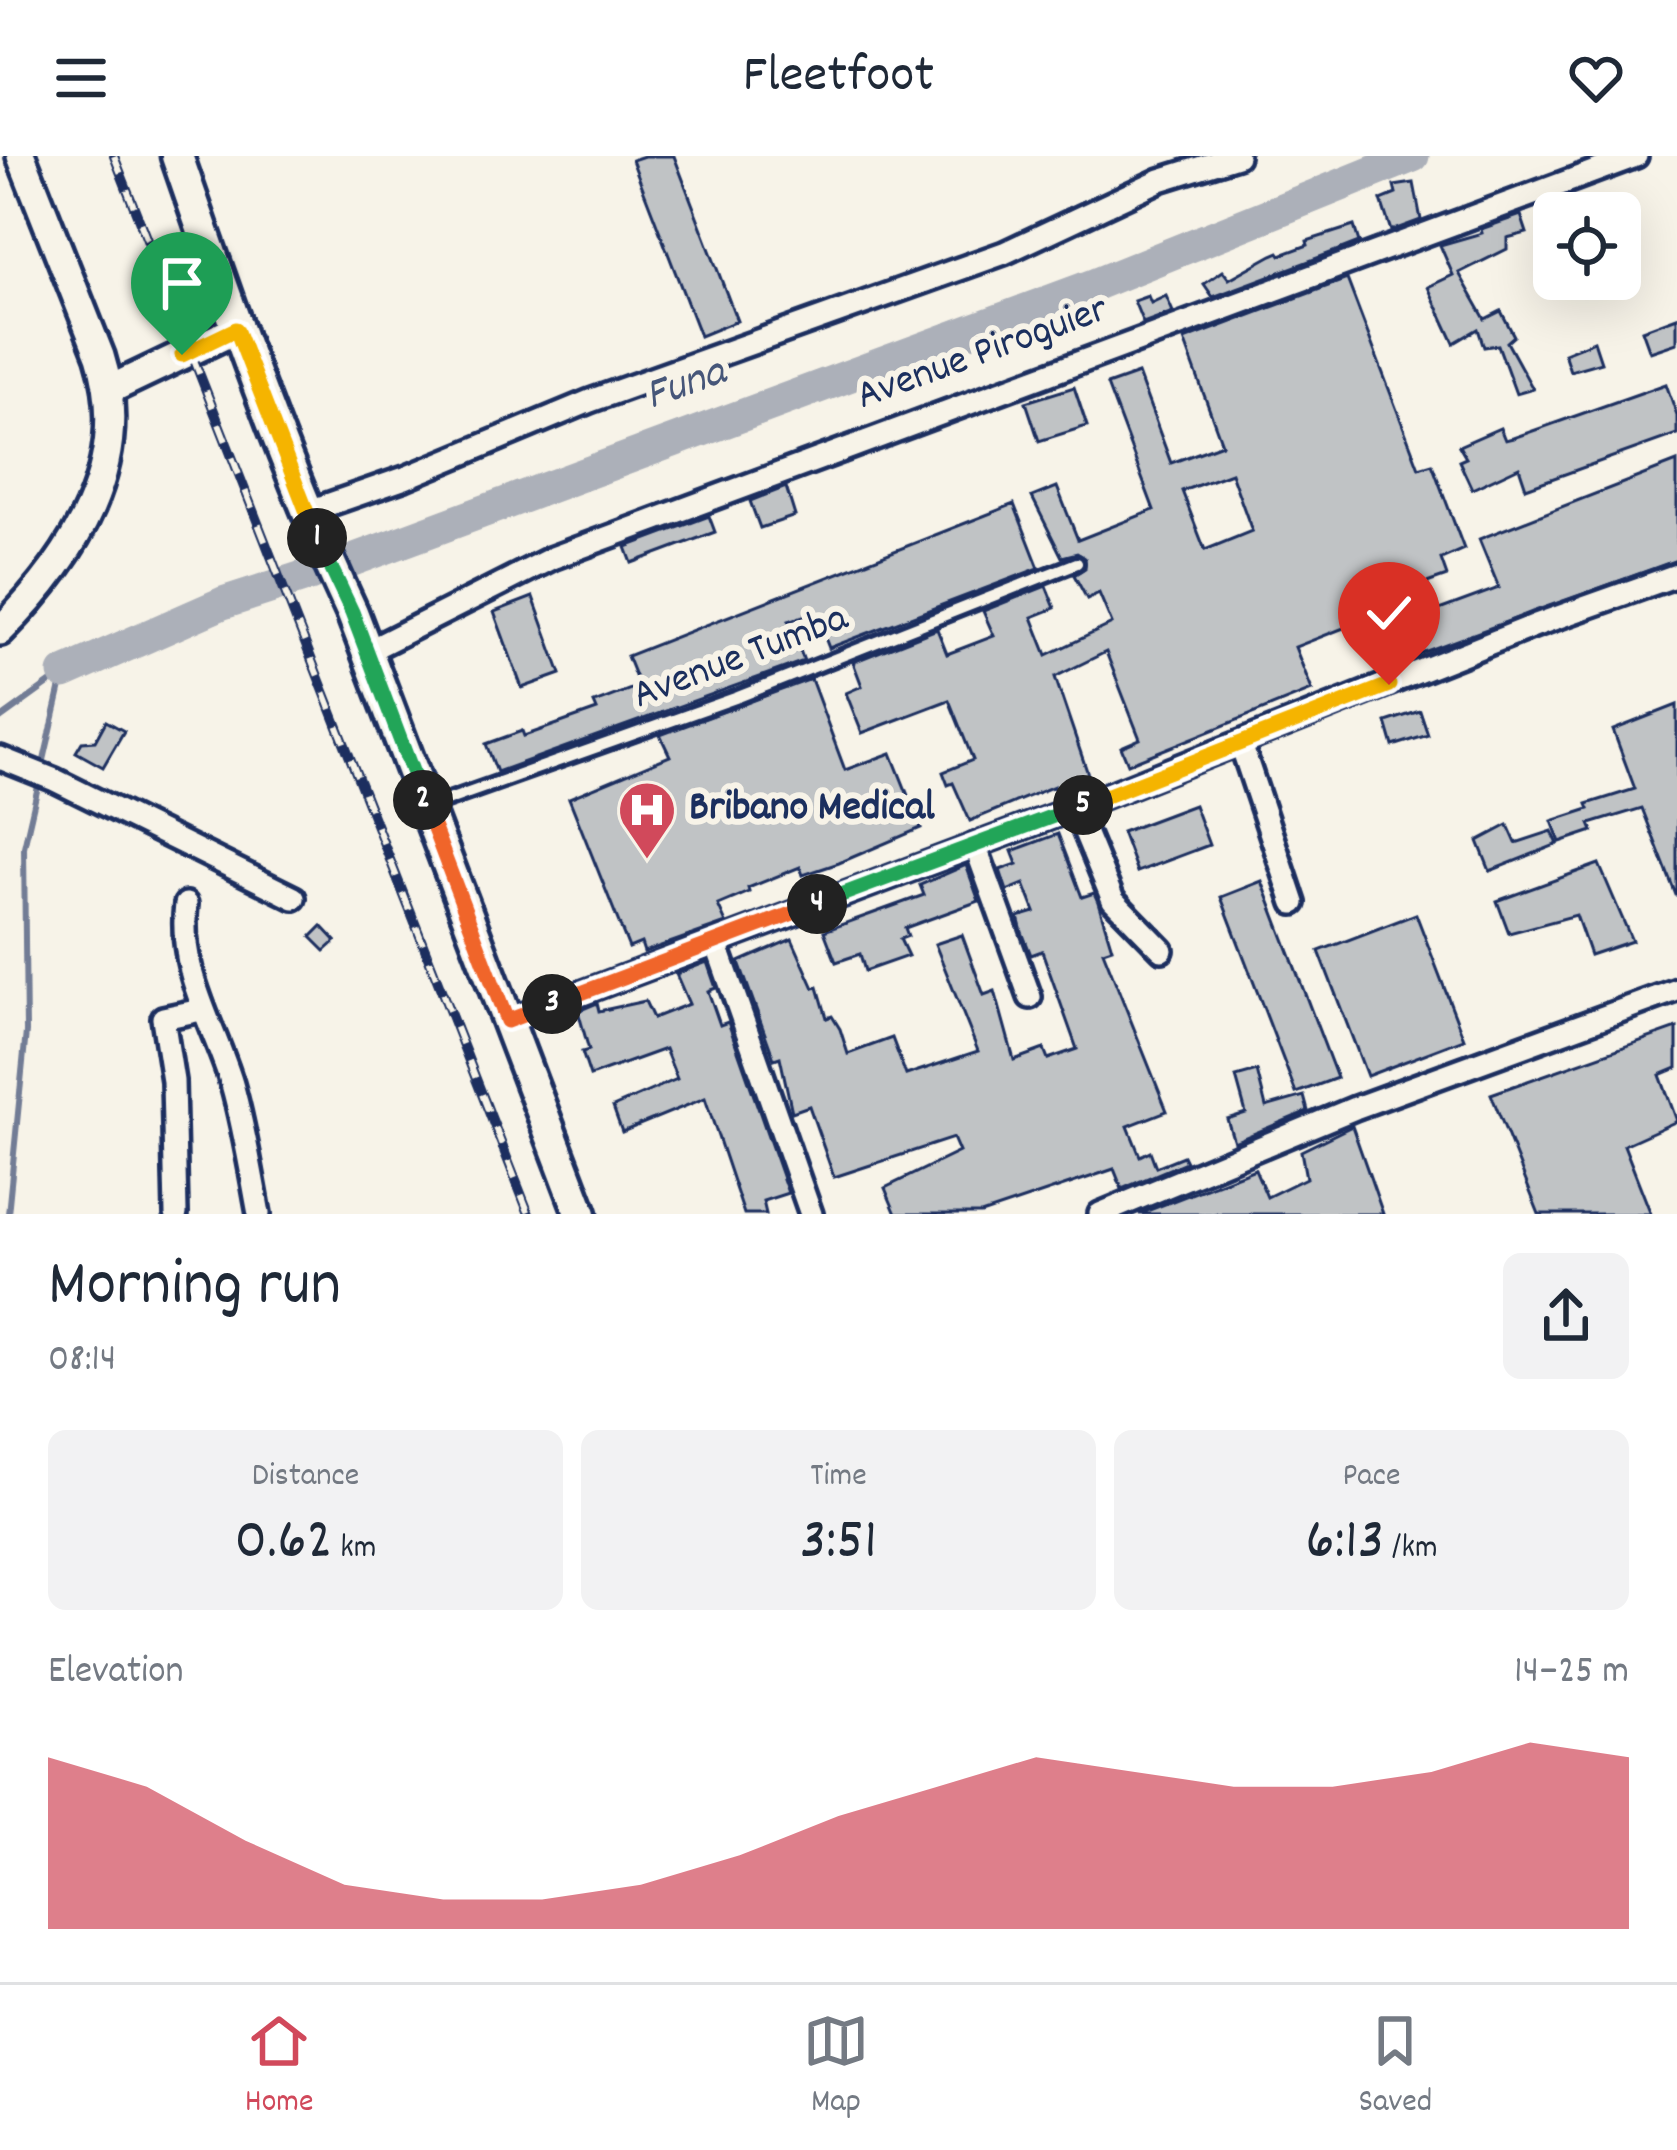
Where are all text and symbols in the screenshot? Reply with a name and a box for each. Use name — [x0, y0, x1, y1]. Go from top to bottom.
text: Fleetfoot — [743, 40, 934, 117]
icon: menu — [48, 45, 114, 111]
icon: heart — [1563, 45, 1629, 111]
map controls — [1533, 192, 1641, 300]
button: locate — [1533, 192, 1641, 300]
pin — [131, 232, 233, 355]
icon: arrive — [149, 250, 215, 316]
street label: Avenue Piroguier — [849, 282, 1118, 428]
water label: Funa — [637, 341, 737, 430]
pin: 1 — [287, 508, 347, 568]
text: 1 — [313, 514, 321, 561]
pin — [1338, 562, 1440, 685]
icon: check — [1356, 580, 1422, 646]
street label: Avenue Tumba — [625, 590, 859, 728]
pin: 2 — [393, 770, 453, 830]
pin: 5 — [1053, 775, 1113, 835]
text: 2 — [416, 776, 430, 823]
hospital icon: Bribano Medical — [616, 779, 678, 861]
place label: Bribano Medical — [689, 780, 936, 840]
text: 5 — [1075, 781, 1091, 828]
pin: 4 — [787, 874, 847, 934]
text: 4 — [810, 880, 824, 927]
pin: 3 — [522, 974, 582, 1034]
text: 3 — [545, 980, 559, 1027]
text: Morning run — [48, 1242, 341, 1336]
button: share — [1503, 1253, 1629, 1379]
text: 08:14 — [48, 1334, 116, 1389]
text: Distance — [252, 1454, 359, 1501]
text: Time — [810, 1454, 867, 1501]
text: Pace — [1342, 1454, 1401, 1501]
text: 0.62 — [234, 1501, 333, 1587]
text: 3:51 — [800, 1501, 877, 1587]
text: 6:13 — [1305, 1501, 1384, 1587]
text: km — [333, 1526, 377, 1573]
text: /km — [1384, 1526, 1438, 1573]
text: Elevation — [48, 1646, 184, 1701]
text: 14–25 m — [1514, 1646, 1629, 1701]
tab: Home — [245, 2008, 314, 2127]
tab: Map — [803, 2008, 869, 2127]
tab: Saved — [1358, 2008, 1432, 2127]

